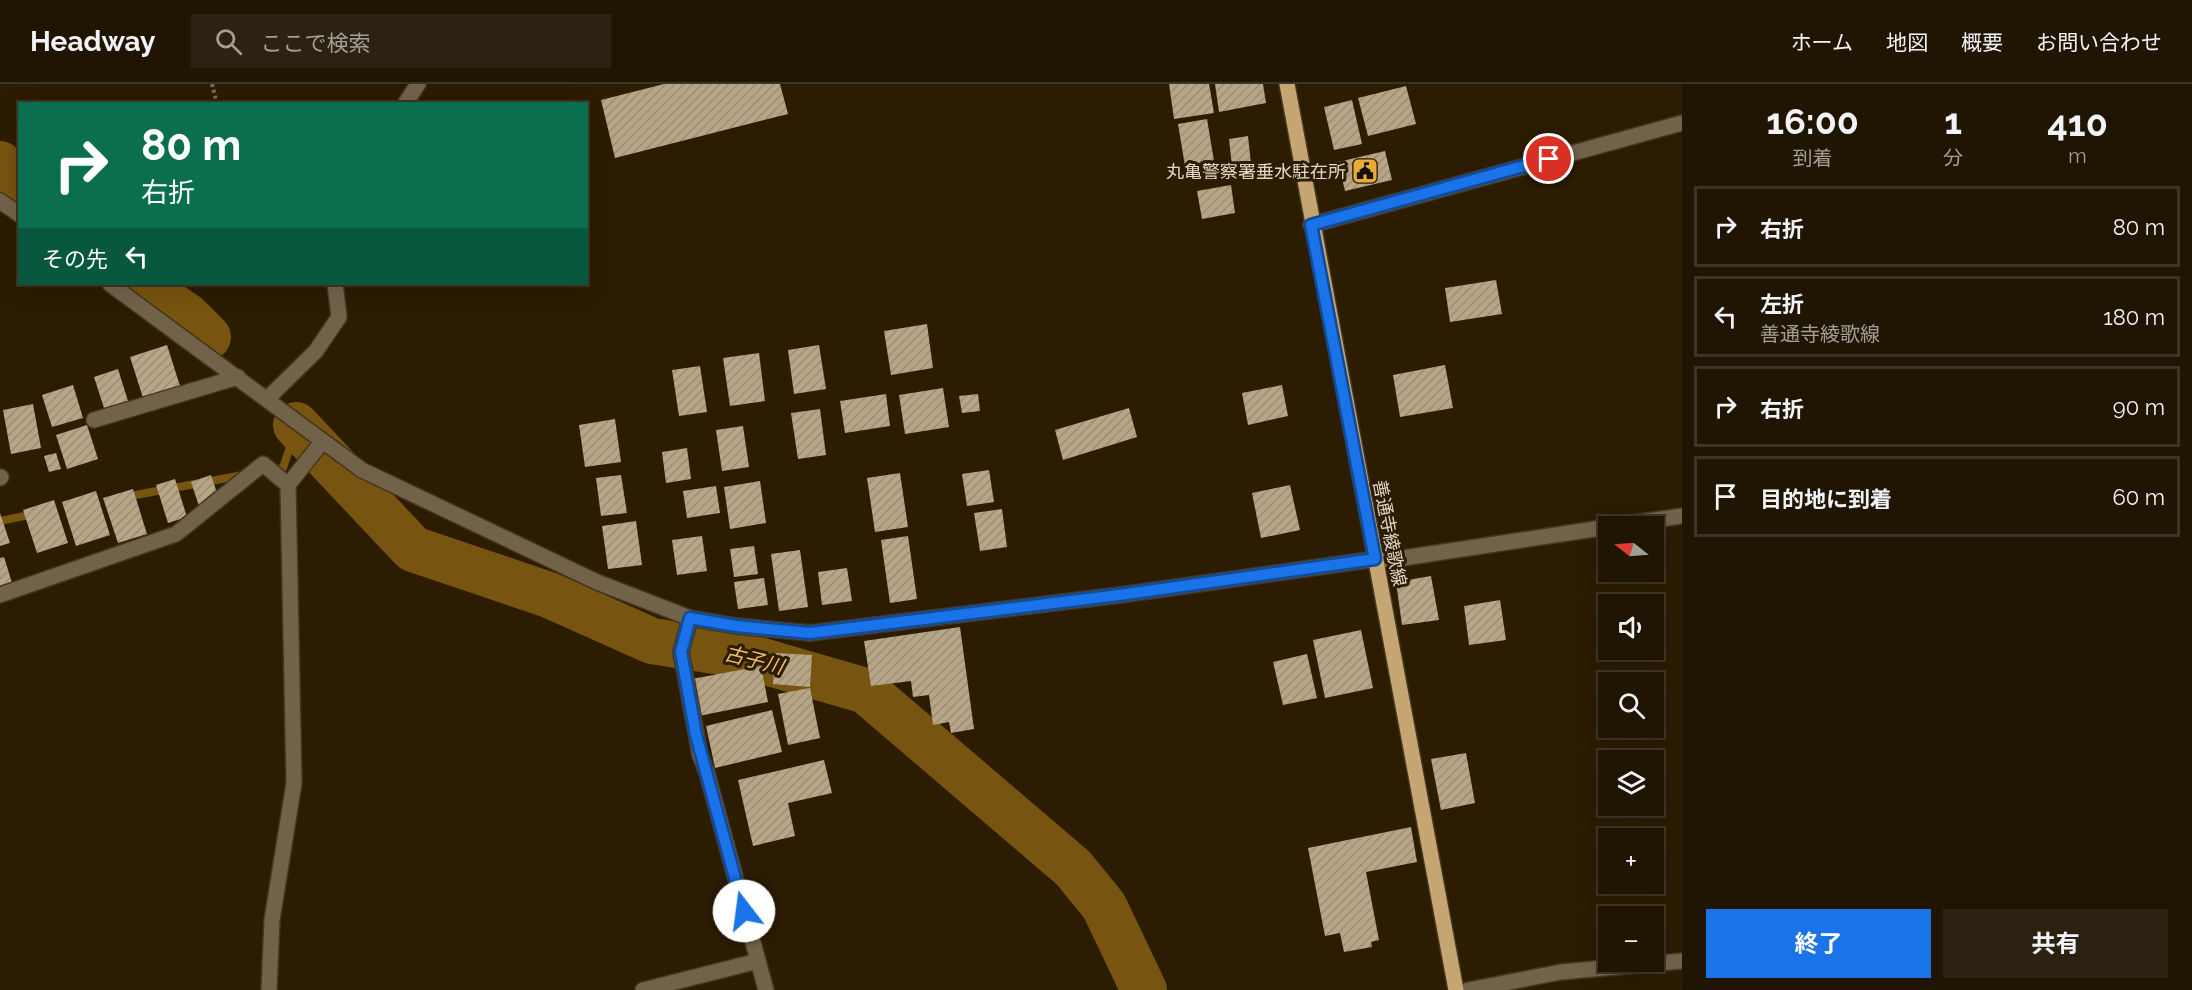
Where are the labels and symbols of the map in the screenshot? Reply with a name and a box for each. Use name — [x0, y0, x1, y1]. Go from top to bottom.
pin — [1523, 133, 1574, 184]
public building icon: 丸亀警察署垂水駐在所 — [1350, 156, 1380, 186]
place label: 丸亀警察署垂水駐在所 — [1166, 161, 1346, 182]
street label: 善通寺綾歌線 — [1369, 478, 1411, 588]
north arrow — [1598, 516, 1664, 582]
water label: 古子川 — [722, 641, 788, 679]
position arrow — [712, 879, 776, 943]

